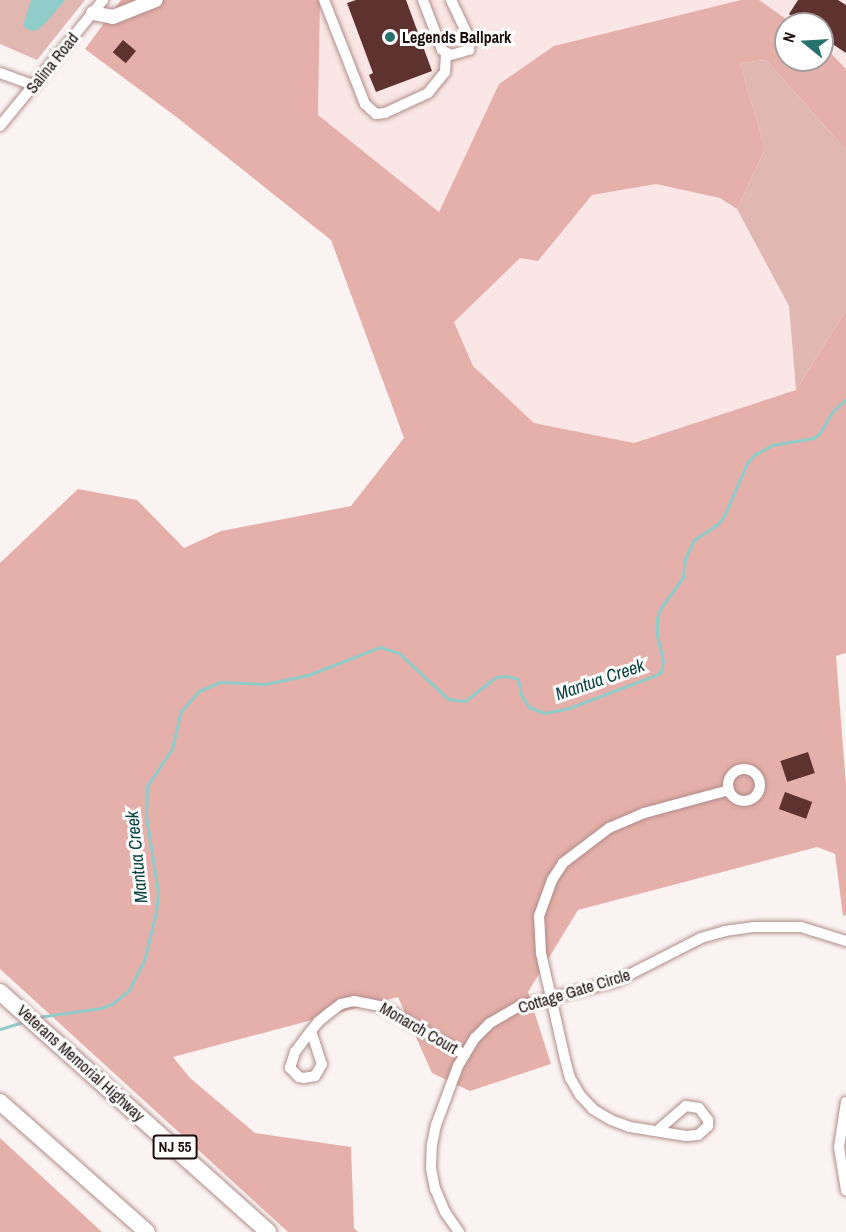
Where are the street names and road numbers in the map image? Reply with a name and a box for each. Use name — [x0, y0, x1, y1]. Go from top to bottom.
street label: Salina Road — [22, 29, 82, 97]
street label: Cottage Gate Circle — [516, 965, 632, 1017]
street label: Monarch Court — [377, 998, 461, 1058]
street label: Veterans Memorial Highway — [13, 1001, 149, 1125]
road number: NJ 55 — [152, 1135, 198, 1159]

